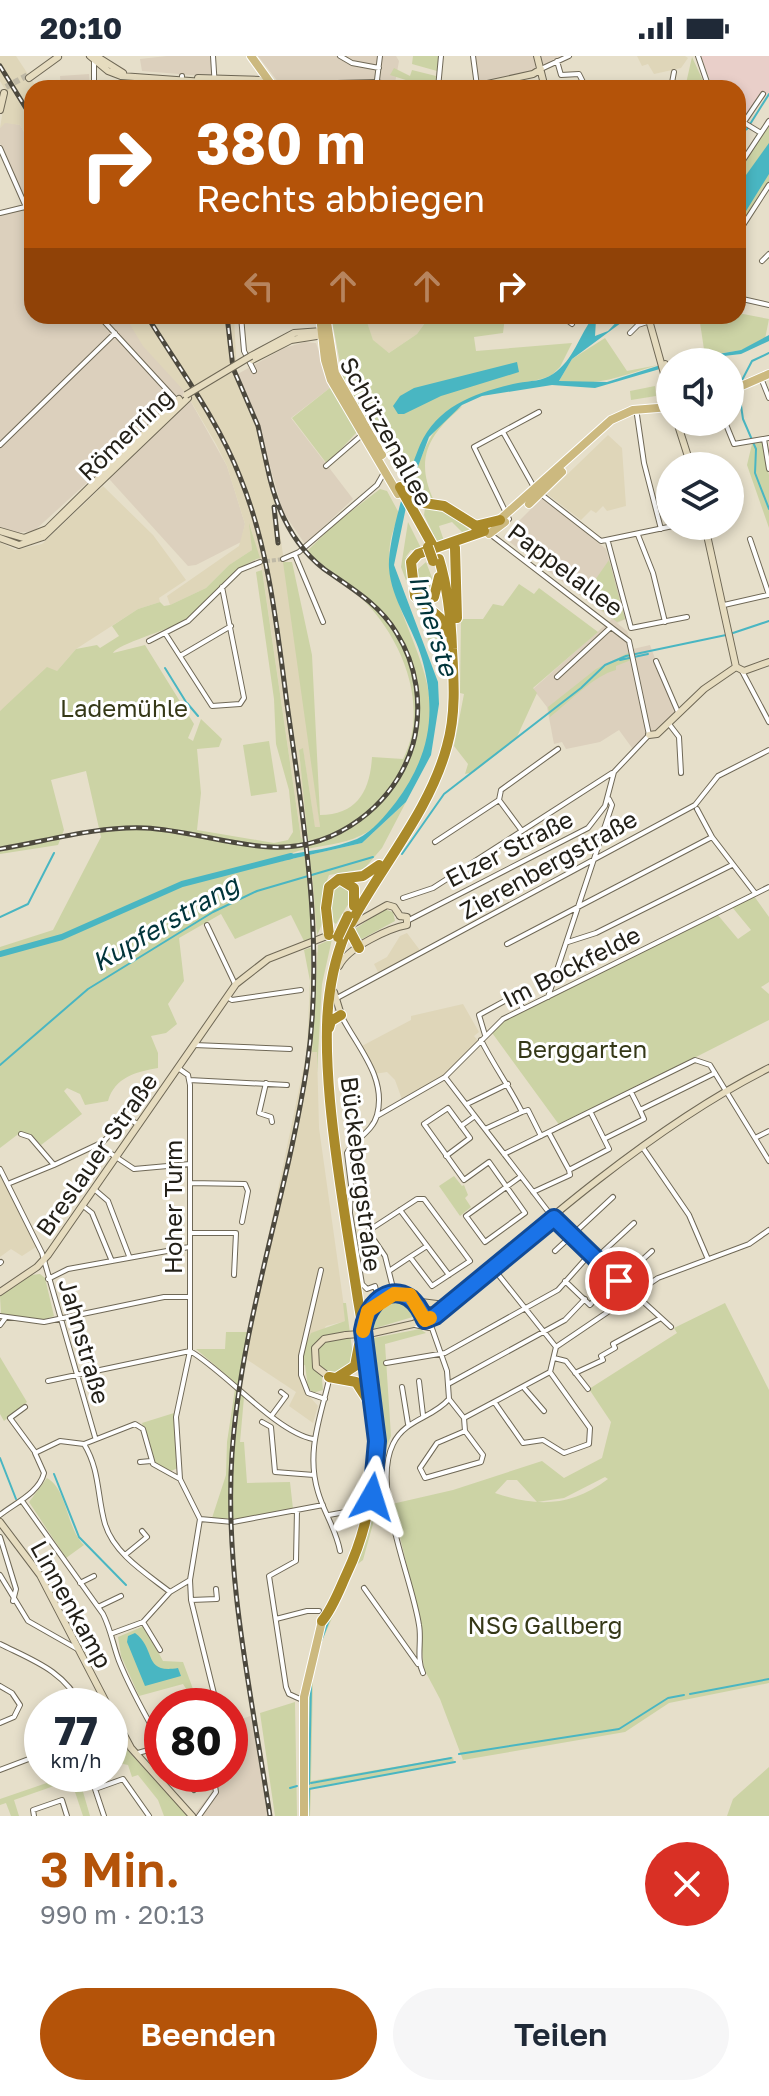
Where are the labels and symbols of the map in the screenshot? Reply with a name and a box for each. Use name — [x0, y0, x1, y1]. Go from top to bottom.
street label: Schützenallee — [334, 352, 440, 510]
street label: Römerring — [72, 382, 178, 486]
street label: Pappelallee — [503, 516, 629, 622]
water label: Innerste — [403, 570, 465, 681]
park label: Lademühle — [60, 693, 188, 722]
street label: Zierenbergstraße — [454, 803, 642, 925]
street label: Elzer Straße — [440, 804, 578, 892]
water label: Kupferstrang — [86, 868, 246, 977]
street label: Im Bockfelde — [497, 919, 645, 1013]
park label: Berggarten — [517, 1034, 647, 1063]
street label: Breslauer Straße — [29, 1067, 163, 1241]
street label: Bückebergstraße — [336, 1075, 388, 1273]
street label: Hoher Turm — [158, 1140, 187, 1274]
pin — [585, 1247, 653, 1315]
street label: Jahnstraße — [53, 1275, 117, 1407]
position arrow — [330, 1455, 414, 1539]
street label: Linnenkamp — [25, 1535, 119, 1673]
park label: NSG Gallberg — [468, 1610, 622, 1639]
speed limit sign: 80 — [144, 1688, 248, 1792]

